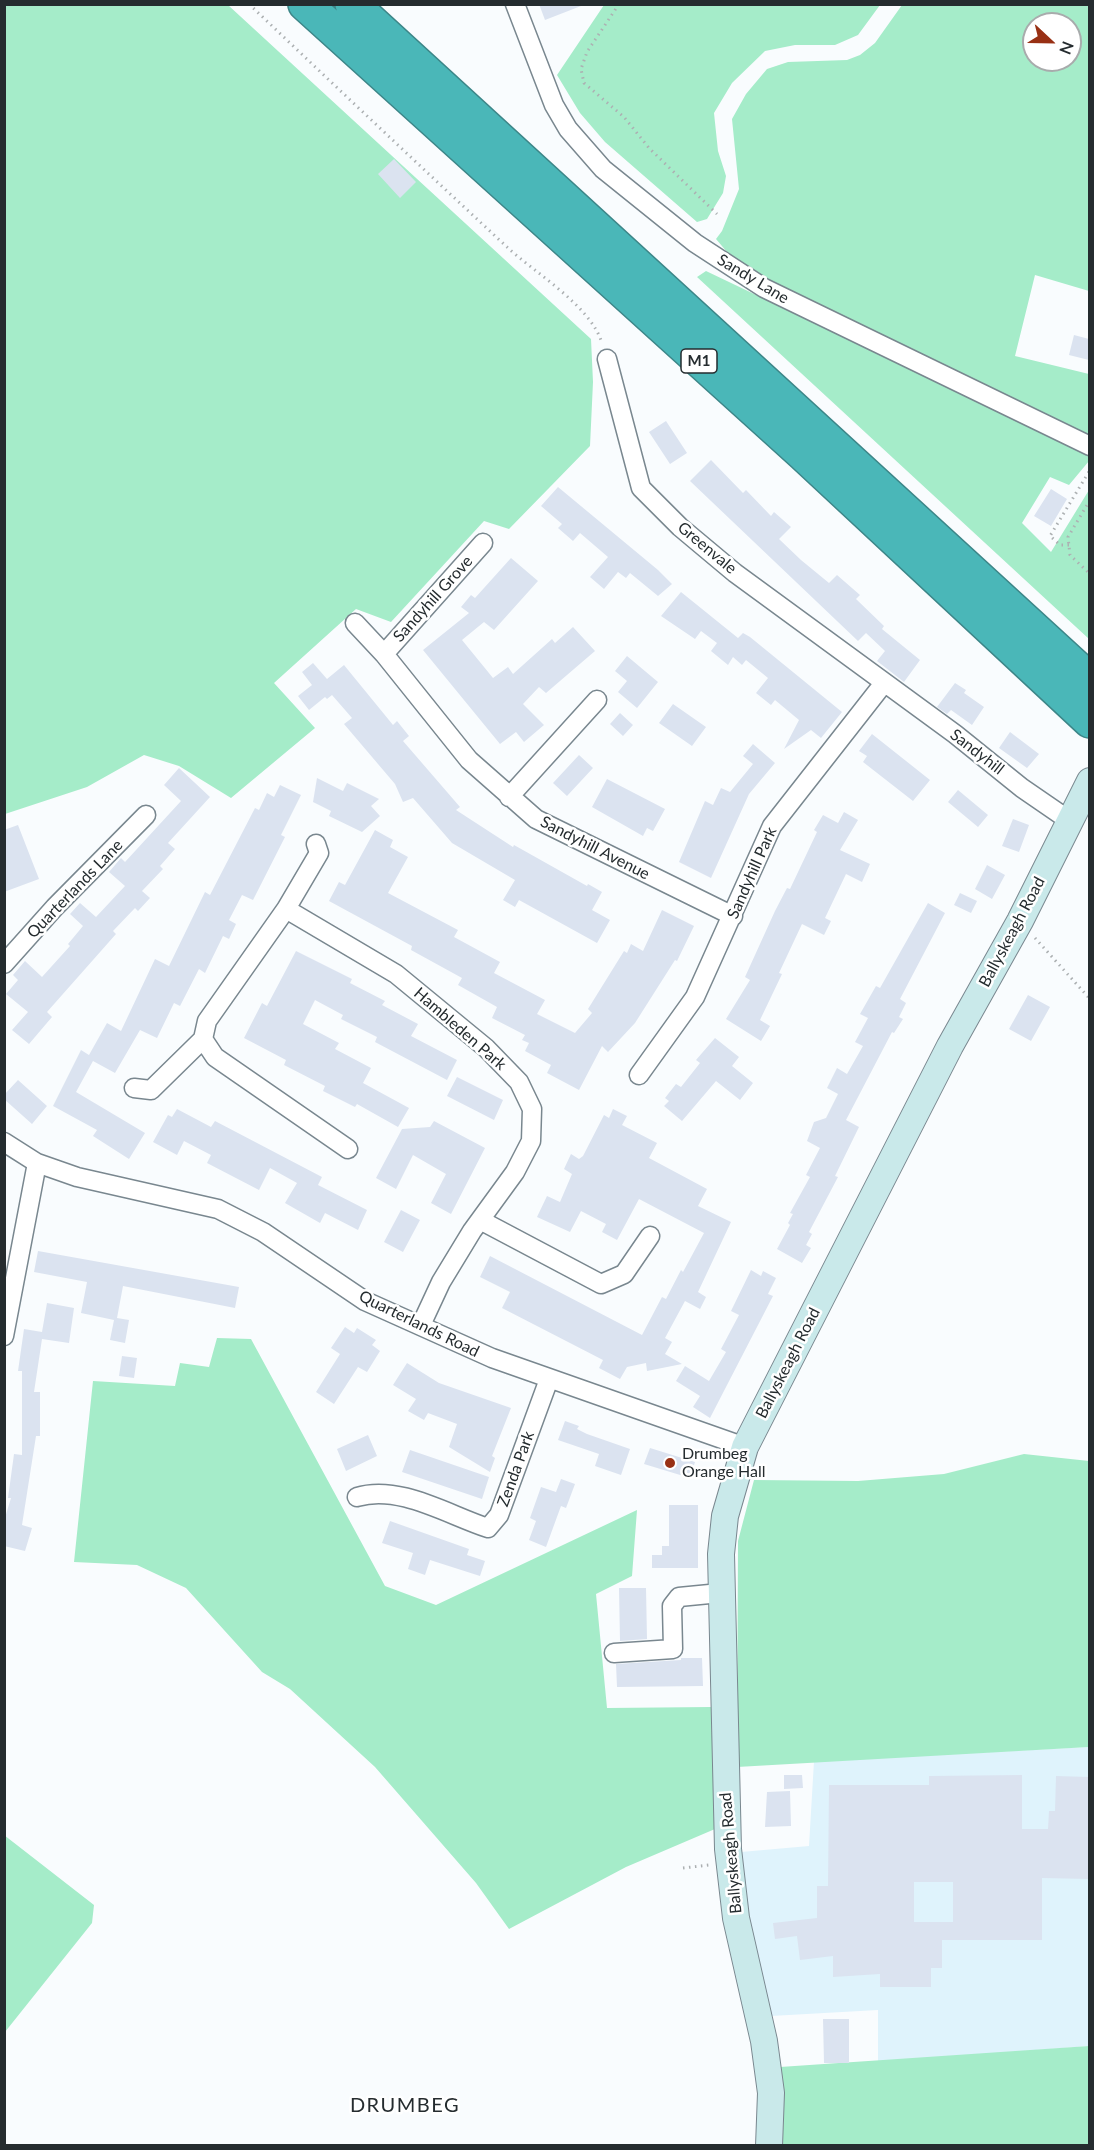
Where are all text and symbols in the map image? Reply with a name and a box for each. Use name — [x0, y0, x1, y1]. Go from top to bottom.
north arrow — [1022, 12, 1082, 72]
text: N — [1056, 39, 1078, 57]
street label: Sandy Lane — [714, 250, 792, 308]
road number: M1 — [681, 349, 717, 373]
street label: Greenvale — [674, 518, 740, 578]
street label: Sandyhill Grove — [389, 552, 477, 646]
street label: Sandyhill — [946, 725, 1008, 779]
street label: Sandyhill Avenue — [537, 812, 653, 884]
street label: Sandyhill Park — [723, 824, 781, 922]
street label: Quarterlands Lane — [23, 836, 127, 942]
street label: Ballyskeagh Road — [975, 874, 1049, 990]
street label: Hambleden Park — [410, 984, 510, 1074]
street label: Quarterlands Road — [356, 1287, 482, 1361]
street label: Ballyskeagh Road — [752, 1304, 824, 1422]
street label: Zenda Park — [493, 1429, 539, 1509]
place label: Drumbeg Orange Hall — [682, 1444, 765, 1482]
marker: Drumbeg Orange Hall — [663, 1456, 677, 1470]
street label: Ballyskeagh Road — [716, 1792, 746, 1914]
district label: DRUMBEG — [350, 2094, 460, 2118]

